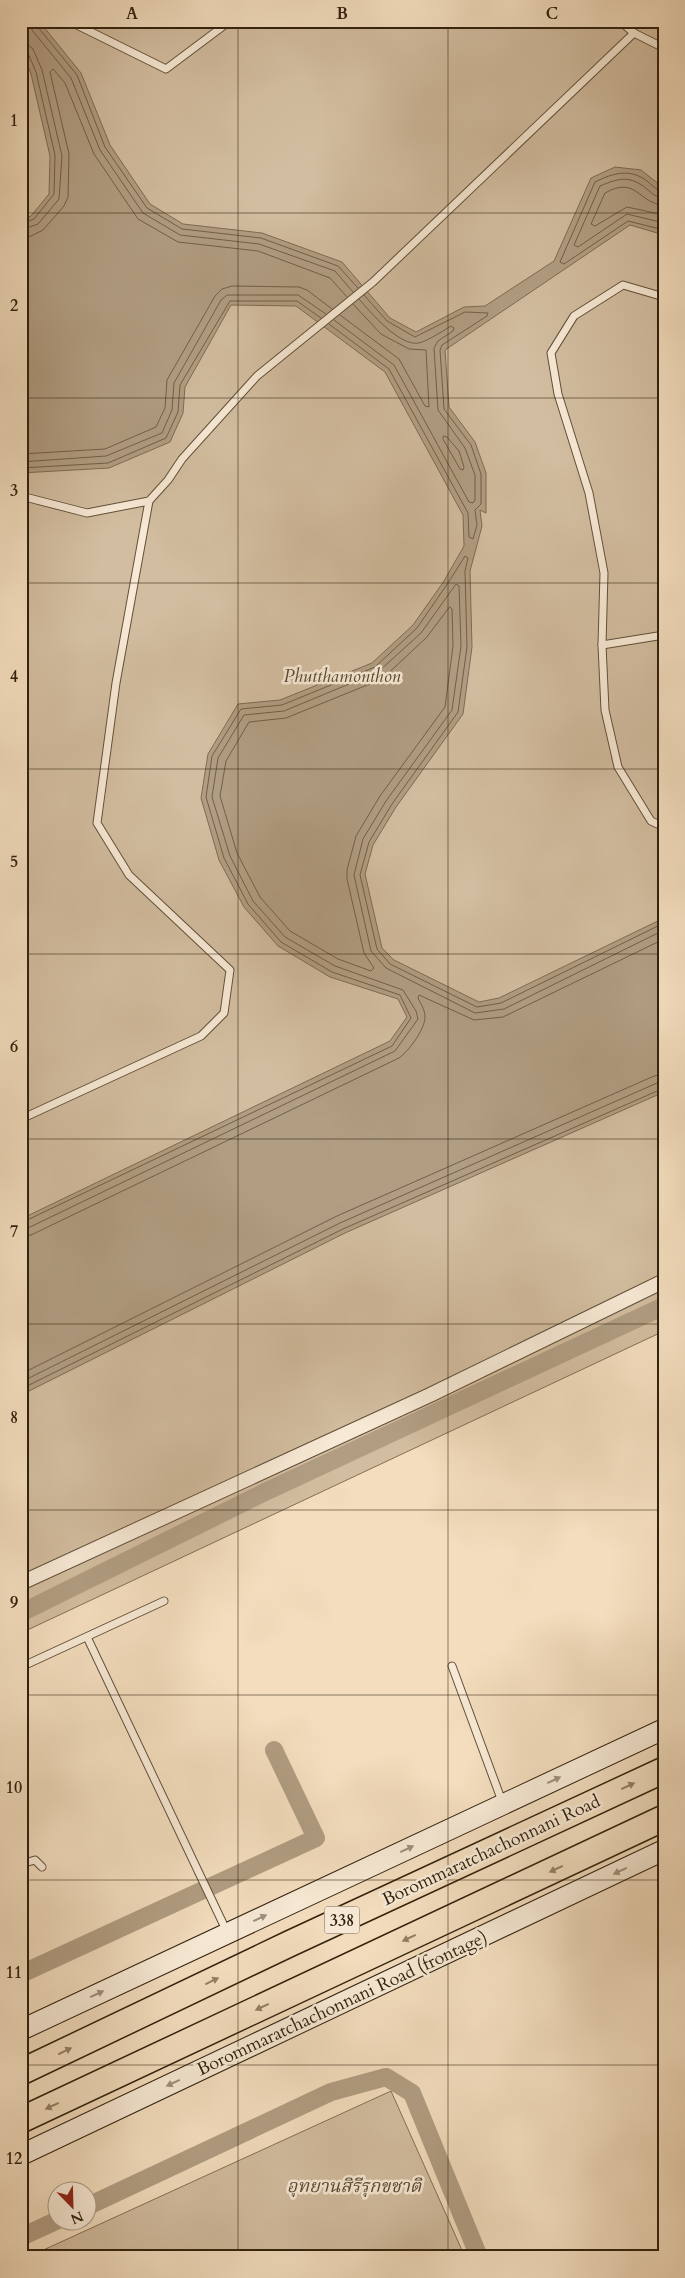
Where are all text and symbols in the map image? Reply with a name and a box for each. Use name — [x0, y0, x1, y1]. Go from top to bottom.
text: A — [126, 3, 138, 25]
text: B — [336, 3, 348, 25]
text: C — [546, 3, 558, 25]
text: 1 — [10, 110, 18, 132]
text: 2 — [10, 295, 18, 317]
text: 3 — [10, 480, 18, 502]
park label: Phutthamonthon — [283, 664, 401, 689]
text: 4 — [10, 666, 18, 688]
text: 5 — [10, 851, 18, 873]
text: 6 — [10, 1036, 18, 1058]
text: 7 — [10, 1221, 18, 1243]
text: 8 — [10, 1407, 18, 1429]
text: 9 — [10, 1592, 18, 1614]
one-way arrow — [547, 1776, 562, 1784]
text: 10 — [6, 1777, 22, 1799]
one-way arrow — [621, 1782, 636, 1791]
street label: Borommaratchachonnani Road — [378, 1789, 605, 1912]
one-way arrow — [400, 1845, 414, 1853]
one-way arrow — [549, 1865, 563, 1873]
one-way arrow — [613, 1867, 627, 1875]
road number: 338 — [324, 1906, 360, 1934]
one-way arrow — [253, 1914, 267, 1922]
street label: Borommaratchachonnani Road (frontage) — [193, 1925, 492, 2082]
one-way arrow — [402, 1934, 416, 1942]
text: 11 — [6, 1962, 22, 1984]
one-way arrow — [205, 1977, 219, 1985]
one-way arrow — [90, 1990, 104, 1998]
one-way arrow — [255, 2003, 269, 2011]
one-way arrow — [58, 2047, 72, 2055]
one-way arrow — [165, 2079, 180, 2088]
one-way arrow — [45, 2102, 59, 2110]
text: 12 — [6, 2148, 22, 2170]
park label: อุทยานสิรีรุกขชาติ — [287, 2174, 423, 2199]
north arrow — [48, 2180, 98, 2230]
text: N — [68, 2206, 86, 2229]

